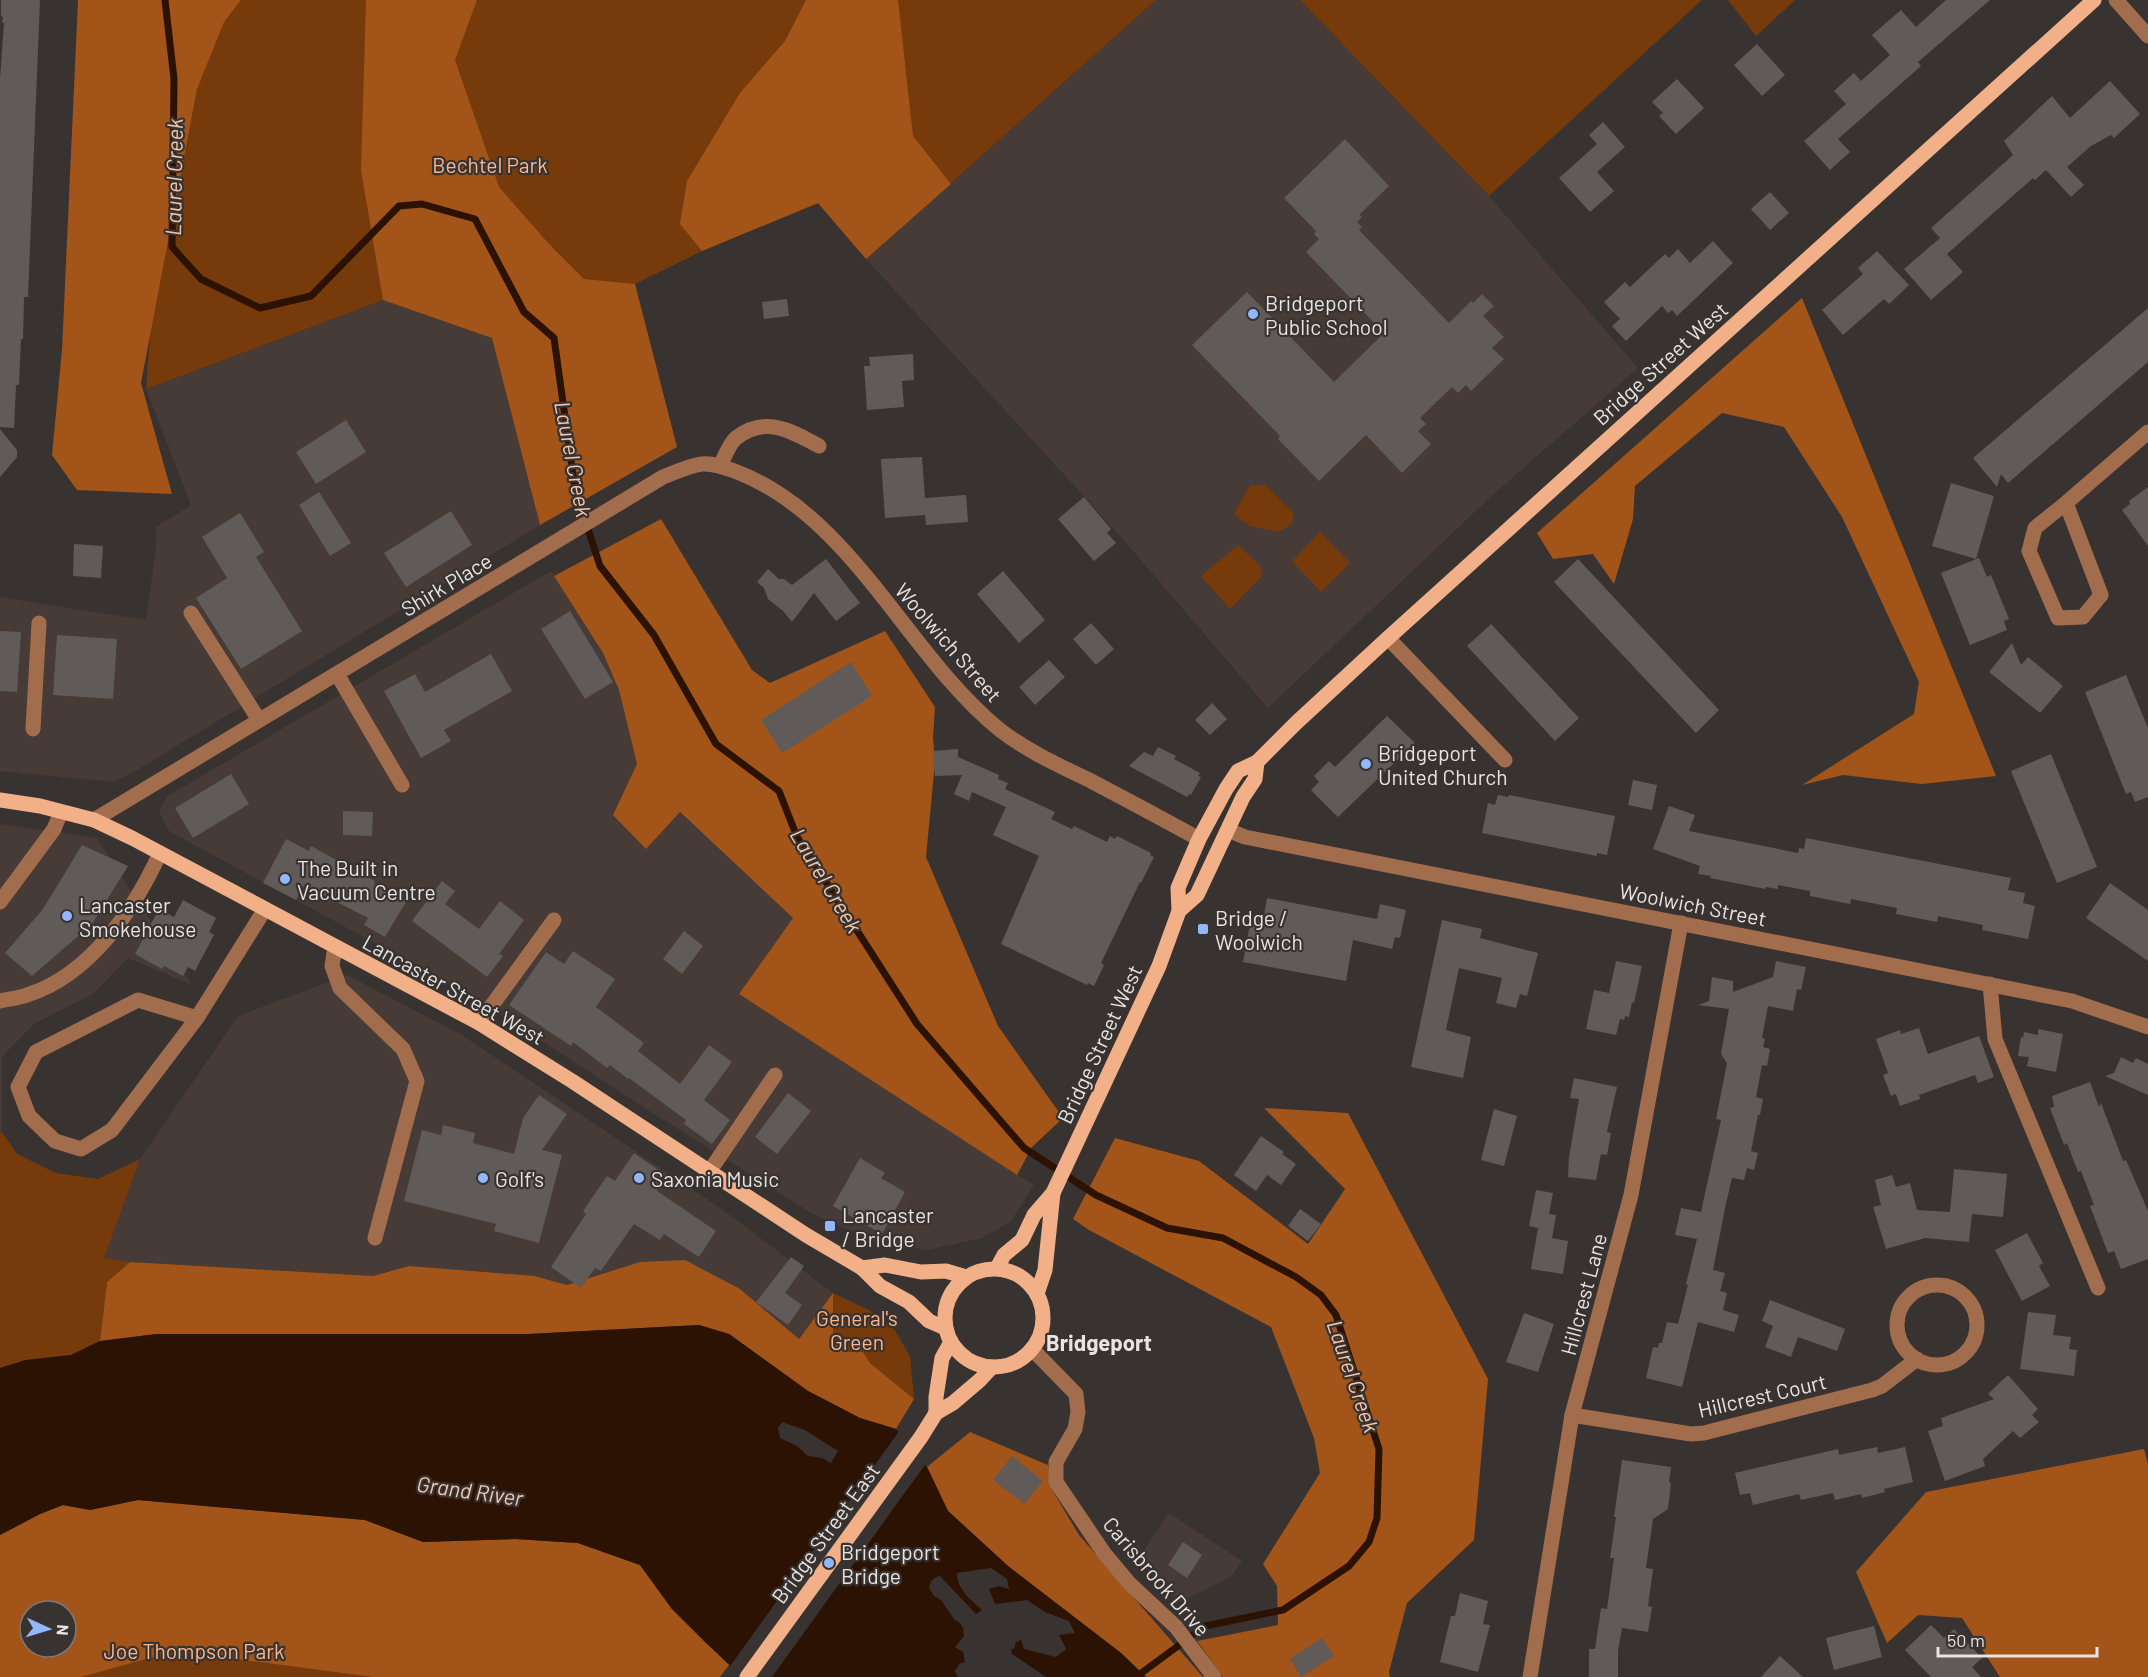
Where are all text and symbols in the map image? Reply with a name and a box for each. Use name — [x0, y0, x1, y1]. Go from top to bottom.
water label: Laurel Creek — [159, 118, 187, 236]
park label: Bechtel Park — [432, 152, 548, 177]
place label: Bridgeport Public School — [1265, 290, 1388, 339]
street label: Bridge Street West — [1588, 296, 1732, 430]
marker: Bridgeport Public School — [1246, 307, 1260, 321]
water label: Laurel Creek — [550, 399, 598, 519]
street label: Shirk Place — [396, 547, 496, 621]
street label: Woolwich Street — [891, 577, 1007, 707]
place label: Bridgeport United Church — [1378, 740, 1508, 789]
marker: Bridgeport United Church — [1359, 757, 1373, 771]
water label: Laurel Creek — [786, 823, 869, 937]
place label: The Built in Vacuum Centre — [297, 855, 436, 904]
marker: The Built in Vacuum Centre — [278, 872, 292, 886]
street label: Woolwich Street — [1617, 877, 1769, 931]
place label: Lancaster Smokehouse — [79, 892, 196, 941]
place label: Bridge / Woolwich — [1215, 905, 1303, 954]
marker: Lancaster Smokehouse — [60, 909, 74, 923]
marker: Bridge / Woolwich — [1196, 922, 1210, 936]
street label: Lancaster Street West — [359, 929, 549, 1049]
street label: Bridge Street West — [1051, 961, 1147, 1127]
place label: Golf's — [495, 1166, 544, 1191]
place label: Saxonia Music — [651, 1166, 779, 1191]
marker: Golf's — [476, 1171, 490, 1185]
marker: Saxonia Music — [632, 1171, 646, 1185]
place label: Lancaster / Bridge — [842, 1202, 934, 1251]
marker: Lancaster / Bridge — [823, 1219, 837, 1233]
street label: Hillcrest Lane — [1555, 1230, 1611, 1358]
park label: General's Green — [816, 1305, 898, 1354]
water label: Laurel Creek — [1323, 1316, 1386, 1436]
district label: Bridgeport — [1046, 1329, 1152, 1355]
street label: Hillcrest Court — [1695, 1368, 1829, 1422]
street label: Bridge Street East — [766, 1458, 884, 1608]
water label: Grand River — [415, 1470, 526, 1510]
street label: Carisbrook Drive — [1098, 1511, 1216, 1641]
place label: Bridgeport Bridge — [841, 1539, 940, 1588]
marker: Bridgeport Bridge — [822, 1556, 836, 1570]
north arrow — [18, 1599, 78, 1659]
scale bar — [1938, 1620, 2097, 1658]
text: N — [54, 1624, 73, 1636]
text: 50 m — [1947, 1629, 1985, 1651]
park label: Joe Thompson Park — [104, 1638, 284, 1663]

